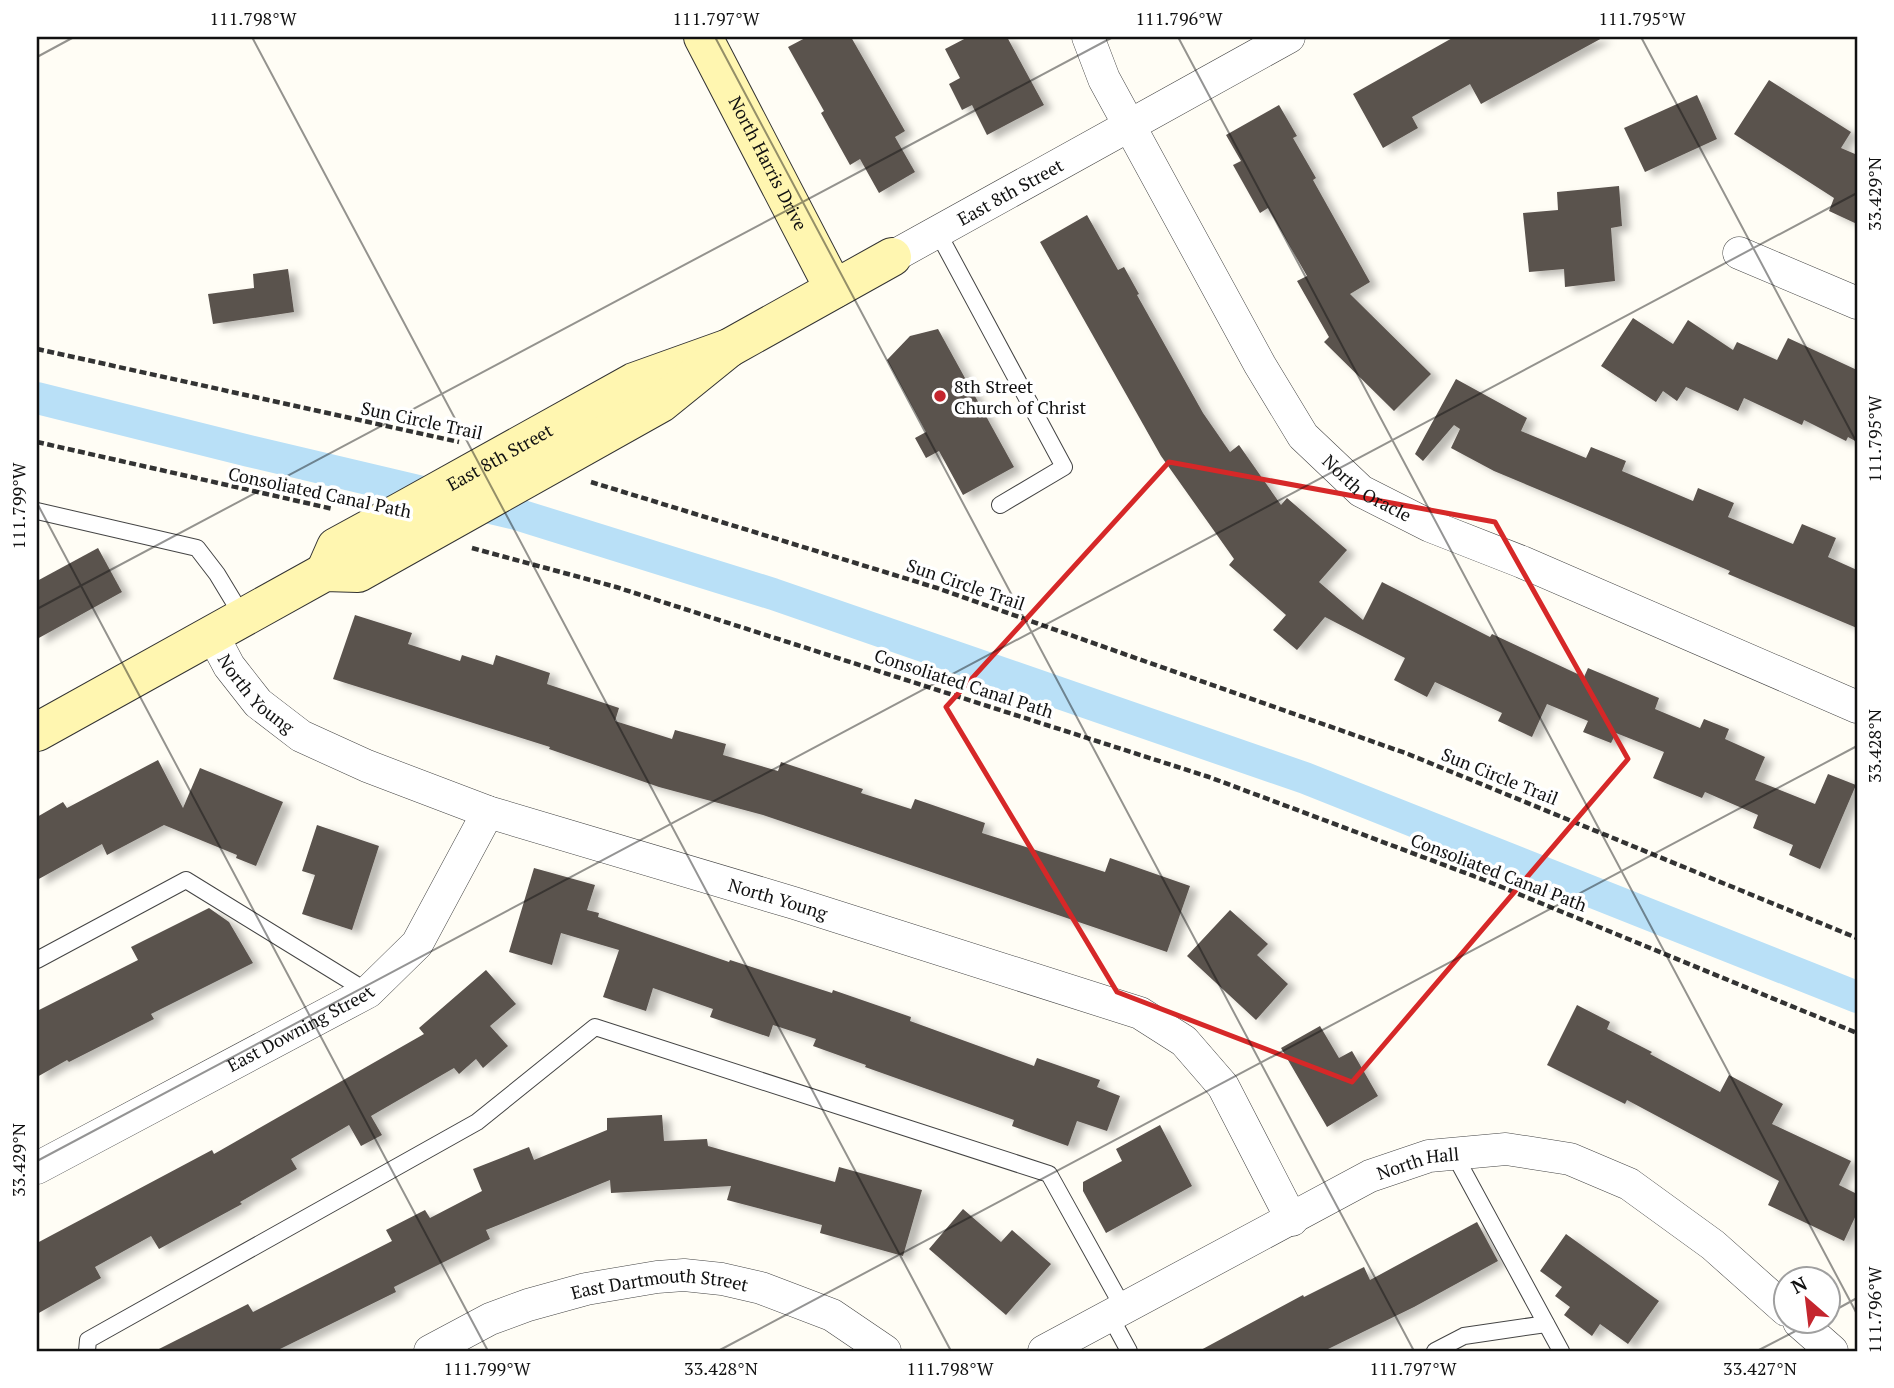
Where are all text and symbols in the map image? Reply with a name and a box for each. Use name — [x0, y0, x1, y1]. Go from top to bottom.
text: 111.798°W — [209, 6, 297, 30]
text: 111.797°W — [672, 6, 760, 30]
text: 111.796°W — [1135, 6, 1223, 30]
text: 111.795°W — [1598, 6, 1686, 30]
street label: North Harris Drive — [724, 92, 813, 234]
street label: East 8th Street — [953, 152, 1068, 231]
text: 33.429°N — [1862, 157, 1886, 231]
place label: 8th Street Church of Christ — [954, 374, 1086, 419]
marker: 8th Street Church of Christ — [932, 388, 948, 404]
street label: Sun Circle Trail — [359, 395, 485, 445]
text: 111.795°W — [1862, 395, 1886, 483]
street label: East 8th Street — [442, 418, 557, 496]
street label: North Oracle — [1317, 449, 1416, 527]
street label: Consoliated Canal Path — [226, 461, 414, 523]
text: 111.799°W — [6, 462, 30, 550]
street label: Sun Circle Trail — [904, 553, 1028, 615]
street label: Consoliated Canal Path — [871, 643, 1057, 723]
street label: North Young — [213, 649, 300, 739]
text: 33.428°N — [1862, 709, 1886, 783]
street label: Sun Circle Trail — [1438, 742, 1562, 810]
street label: Consoliated Canal Path — [1407, 827, 1591, 917]
street label: North Young — [726, 872, 831, 925]
street label: East Downing Street — [223, 980, 380, 1077]
text: 33.429°N — [6, 1123, 30, 1197]
street label: North Hall — [1373, 1141, 1460, 1185]
street label: East Dartmouth Street — [568, 1263, 751, 1305]
north arrow — [1772, 1266, 1842, 1336]
text: 111.796°W — [1862, 1266, 1886, 1354]
text: N — [1787, 1270, 1812, 1299]
text: 111.799°W — [443, 1356, 531, 1380]
text: 33.428°N — [684, 1356, 758, 1380]
text: 111.798°W — [906, 1356, 994, 1380]
text: 111.797°W — [1369, 1356, 1457, 1380]
text: 33.427°N — [1723, 1356, 1797, 1380]

